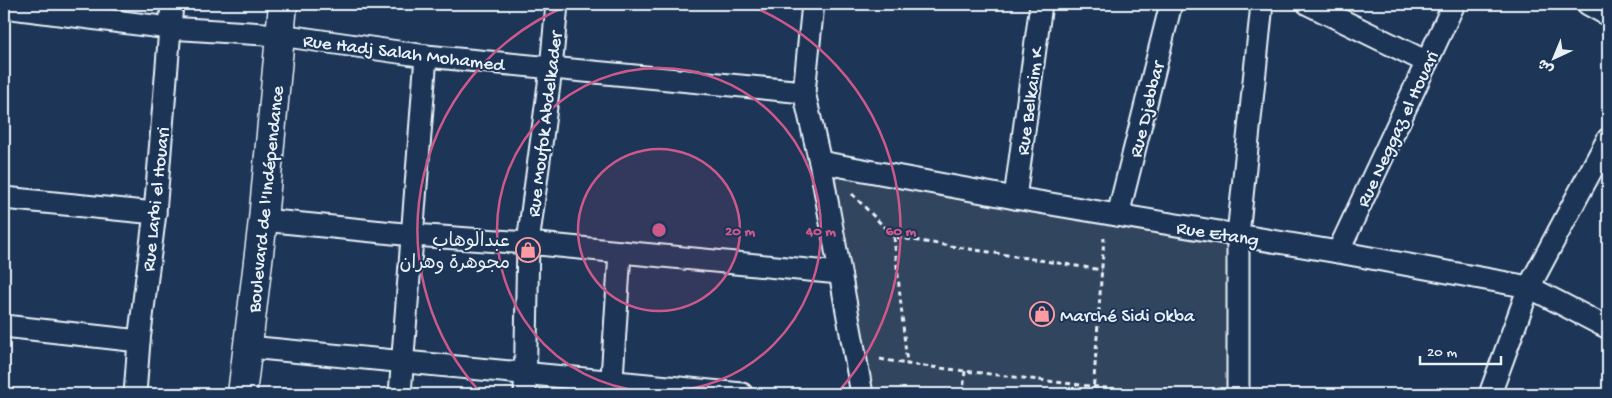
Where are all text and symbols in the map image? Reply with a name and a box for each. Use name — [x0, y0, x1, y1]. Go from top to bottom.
street label: Rue Moufok Abdelkader — [524, 28, 570, 219]
street label: Rue Hadj Salah Mohamed — [302, 31, 507, 78]
north arrow — [1530, 32, 1580, 82]
street label: Rue Belkaim K — [1013, 44, 1051, 157]
street label: Rue Neggaz el Houari — [1353, 48, 1446, 211]
text: ش — [1535, 54, 1558, 77]
street label: Rue Djebbar — [1125, 57, 1172, 160]
street label: Boulevard de l'Indépendance — [244, 85, 291, 315]
street label: Rue Larbi el Houari — [138, 126, 177, 273]
street label: Rue Etang — [1175, 218, 1261, 253]
centre of rings — [650, 221, 668, 239]
text: 20 m — [725, 223, 755, 241]
text: 40 m — [805, 223, 836, 241]
text: 60 m — [886, 223, 917, 241]
place label: عبدالوهاب مجوهرة وهران — [399, 231, 510, 276]
shop icon: عبدالوهاب مجوهرة وهران — [515, 237, 541, 263]
shop icon: Marché Sidi Okba — [1029, 301, 1055, 327]
place label: Marché Sidi Okba — [1060, 306, 1196, 329]
scale bar — [1420, 333, 1501, 365]
text: 20 m — [1427, 344, 1457, 362]

